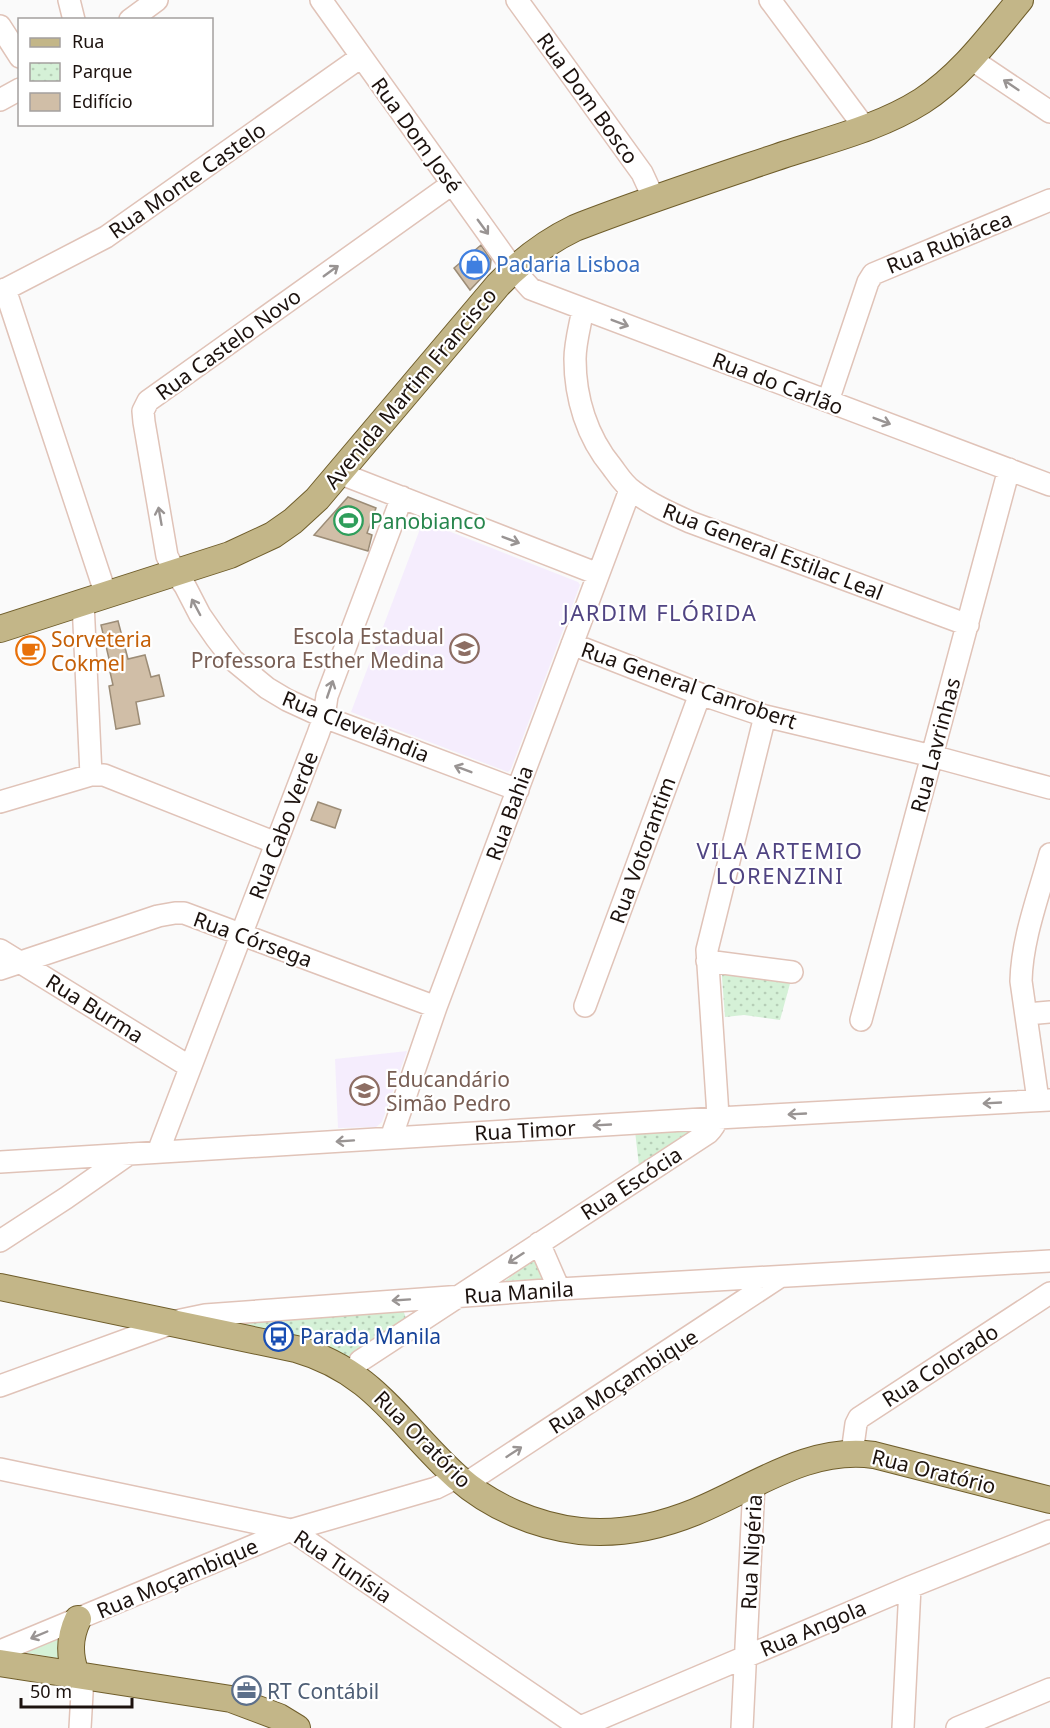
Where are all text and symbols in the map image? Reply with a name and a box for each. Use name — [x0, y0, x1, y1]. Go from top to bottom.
legend — [18, 18, 213, 126]
street label: Rua Dom Bosco — [531, 27, 645, 169]
text: Rua — [72, 29, 104, 53]
text: Parque — [72, 59, 132, 83]
street label: Rua Dom José — [365, 71, 469, 199]
one-way arrow — [1003, 79, 1019, 91]
text: Edifício — [72, 89, 133, 113]
street label: Rua Monte Castelo — [103, 115, 271, 245]
street label: Rua Rubiácea — [882, 204, 1016, 280]
one-way arrow — [477, 218, 489, 234]
shop icon: Padaria Lisboa — [459, 248, 491, 280]
place label: Padaria Lisboa — [496, 250, 640, 278]
one-way arrow — [322, 265, 338, 277]
street label: Rua Castelo Novo — [150, 282, 306, 406]
street label: Avenida Martim Francisco — [318, 282, 502, 494]
one-way arrow — [611, 319, 629, 330]
street label: Rua do Carlão — [709, 345, 847, 421]
one-way arrow — [872, 417, 890, 428]
street label: Rua General Estilac Leal — [659, 496, 887, 606]
sports icon: Panobianco — [333, 505, 365, 537]
one-way arrow — [154, 507, 165, 527]
place label: Panobianco — [370, 507, 486, 535]
one-way arrow — [501, 535, 520, 546]
district label: JARDIM FLÓRIDA — [561, 597, 757, 627]
one-way arrow — [190, 599, 202, 616]
place label: Escola Estadual Professora Esther Medina — [191, 622, 444, 674]
place label: Sorveteria Cokmel — [51, 625, 152, 677]
school or university icon: Escola Estadual Professora Esther Medina — [449, 632, 481, 664]
cafe icon: Sorveteria Cokmel — [14, 635, 46, 667]
street label: Rua General Canrobert — [578, 635, 801, 735]
street label: Rua Lavrinhas — [904, 674, 966, 816]
one-way arrow — [326, 680, 337, 699]
street label: Rua Clevelândia — [278, 684, 434, 768]
street label: Rua Cabo Verde — [242, 747, 324, 903]
street label: Rua Bahia — [479, 762, 539, 864]
one-way arrow — [454, 763, 473, 774]
street label: Rua Votorantim — [602, 773, 682, 927]
district label: VILA ARTEMIO LORENZINI — [697, 835, 863, 890]
street label: Rua Córsega — [190, 905, 316, 973]
street label: Rua Burma — [41, 967, 149, 1049]
place label: Educandário Simão Pedro — [386, 1065, 511, 1117]
school or university icon: Educandário Simão Pedro — [349, 1075, 381, 1107]
one-way arrow — [982, 1097, 1002, 1108]
one-way arrow — [787, 1108, 807, 1119]
street label: Rua Timor — [474, 1113, 577, 1147]
one-way arrow — [593, 1120, 613, 1131]
one-way arrow — [335, 1135, 355, 1146]
street label: Rua Escócia — [575, 1140, 687, 1226]
one-way arrow — [508, 1253, 525, 1265]
street label: Rua Manila — [463, 1274, 575, 1310]
one-way arrow — [391, 1295, 411, 1306]
street label: Rua Colorado — [877, 1317, 1003, 1413]
bus stop icon: Parada Manila — [263, 1320, 295, 1352]
place label: Parada Manila — [300, 1322, 441, 1350]
street label: Rua Moçambique — [543, 1322, 703, 1440]
street label: Rua Oratório — [368, 1384, 478, 1494]
street label: Rua Oratório — [869, 1442, 999, 1500]
one-way arrow — [506, 1446, 522, 1458]
street label: Rua Nigéria — [734, 1494, 768, 1610]
street label: Rua Tunísia — [289, 1523, 397, 1609]
street label: Rua Moçambique — [92, 1531, 262, 1625]
street label: Rua Angola — [756, 1593, 870, 1663]
one-way arrow — [30, 1630, 48, 1641]
scale bar — [21, 1671, 132, 1709]
office icon: RT Contábil — [230, 1675, 262, 1707]
place label: RT Contábil — [267, 1677, 379, 1705]
text: 50 m — [30, 1679, 72, 1703]

